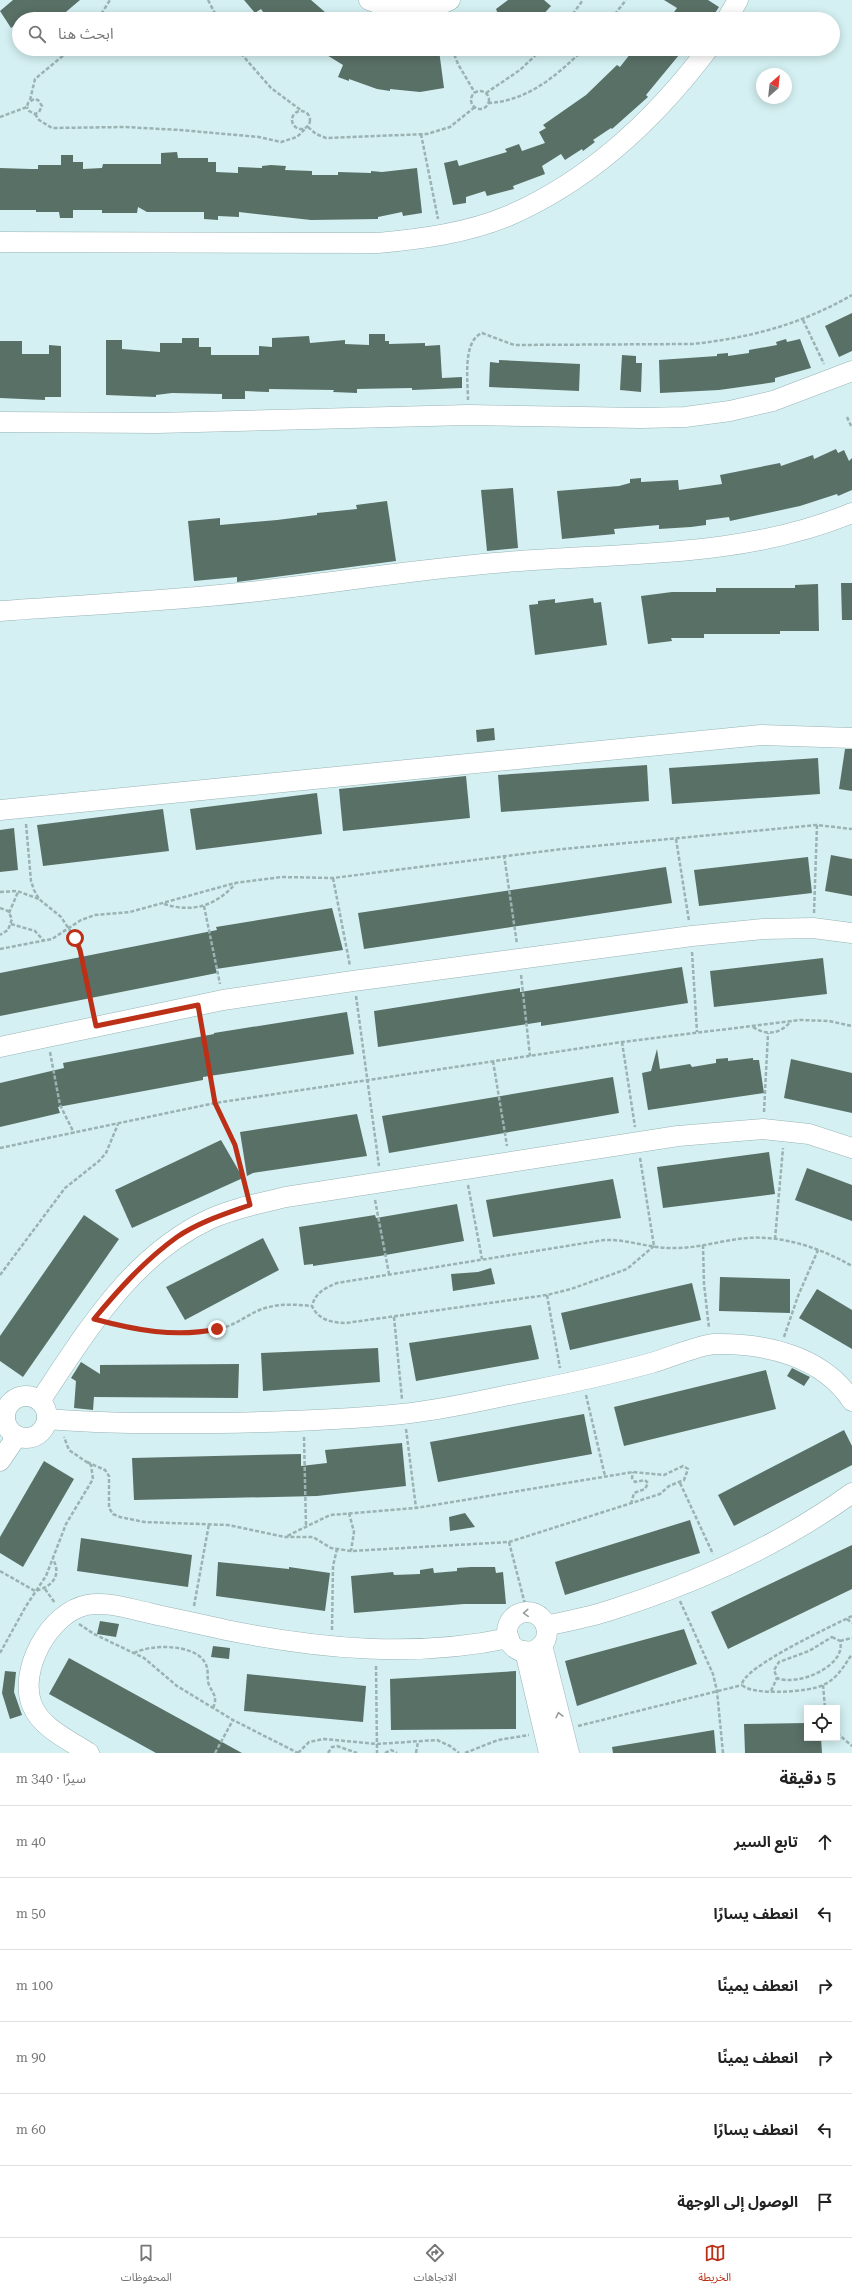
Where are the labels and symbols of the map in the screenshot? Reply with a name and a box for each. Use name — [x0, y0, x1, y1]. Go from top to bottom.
north arrow — [756, 68, 792, 104]
route start — [66, 929, 84, 947]
route end — [208, 1320, 226, 1338]
one-way arrow — [523, 1609, 529, 1618]
one-way arrow — [555, 1712, 563, 1718]

